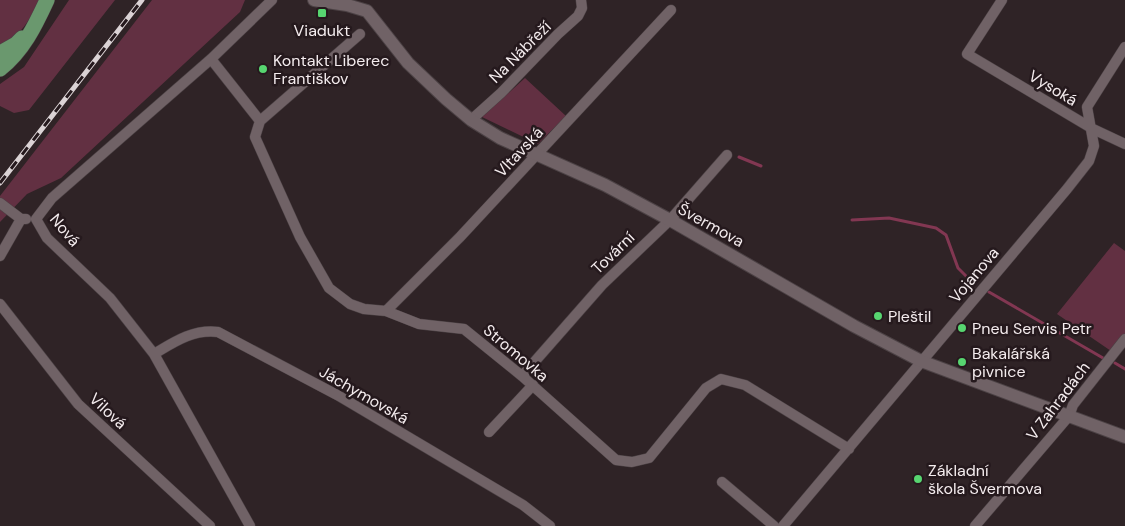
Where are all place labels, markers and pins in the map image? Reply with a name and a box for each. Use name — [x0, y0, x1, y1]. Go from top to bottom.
marker: Viadukt — [316, 7, 328, 19]
place label: Viadukt — [294, 20, 350, 41]
place label: Kontakt Liberec Františkov — [273, 50, 389, 89]
marker: Kontakt Liberec Františkov — [257, 63, 269, 75]
place label: Pleštil — [888, 306, 931, 327]
marker: Pleštil — [872, 310, 884, 322]
place label: Pneu Servis Petr — [972, 318, 1092, 339]
marker: Pneu Servis Petr — [956, 322, 968, 334]
place label: Bakalářská pivnice — [972, 343, 1050, 382]
marker: Bakalářská pivnice — [956, 356, 968, 368]
place label: Základní škola Švermova — [928, 460, 1042, 499]
marker: Základní škola Švermova — [912, 473, 924, 485]

